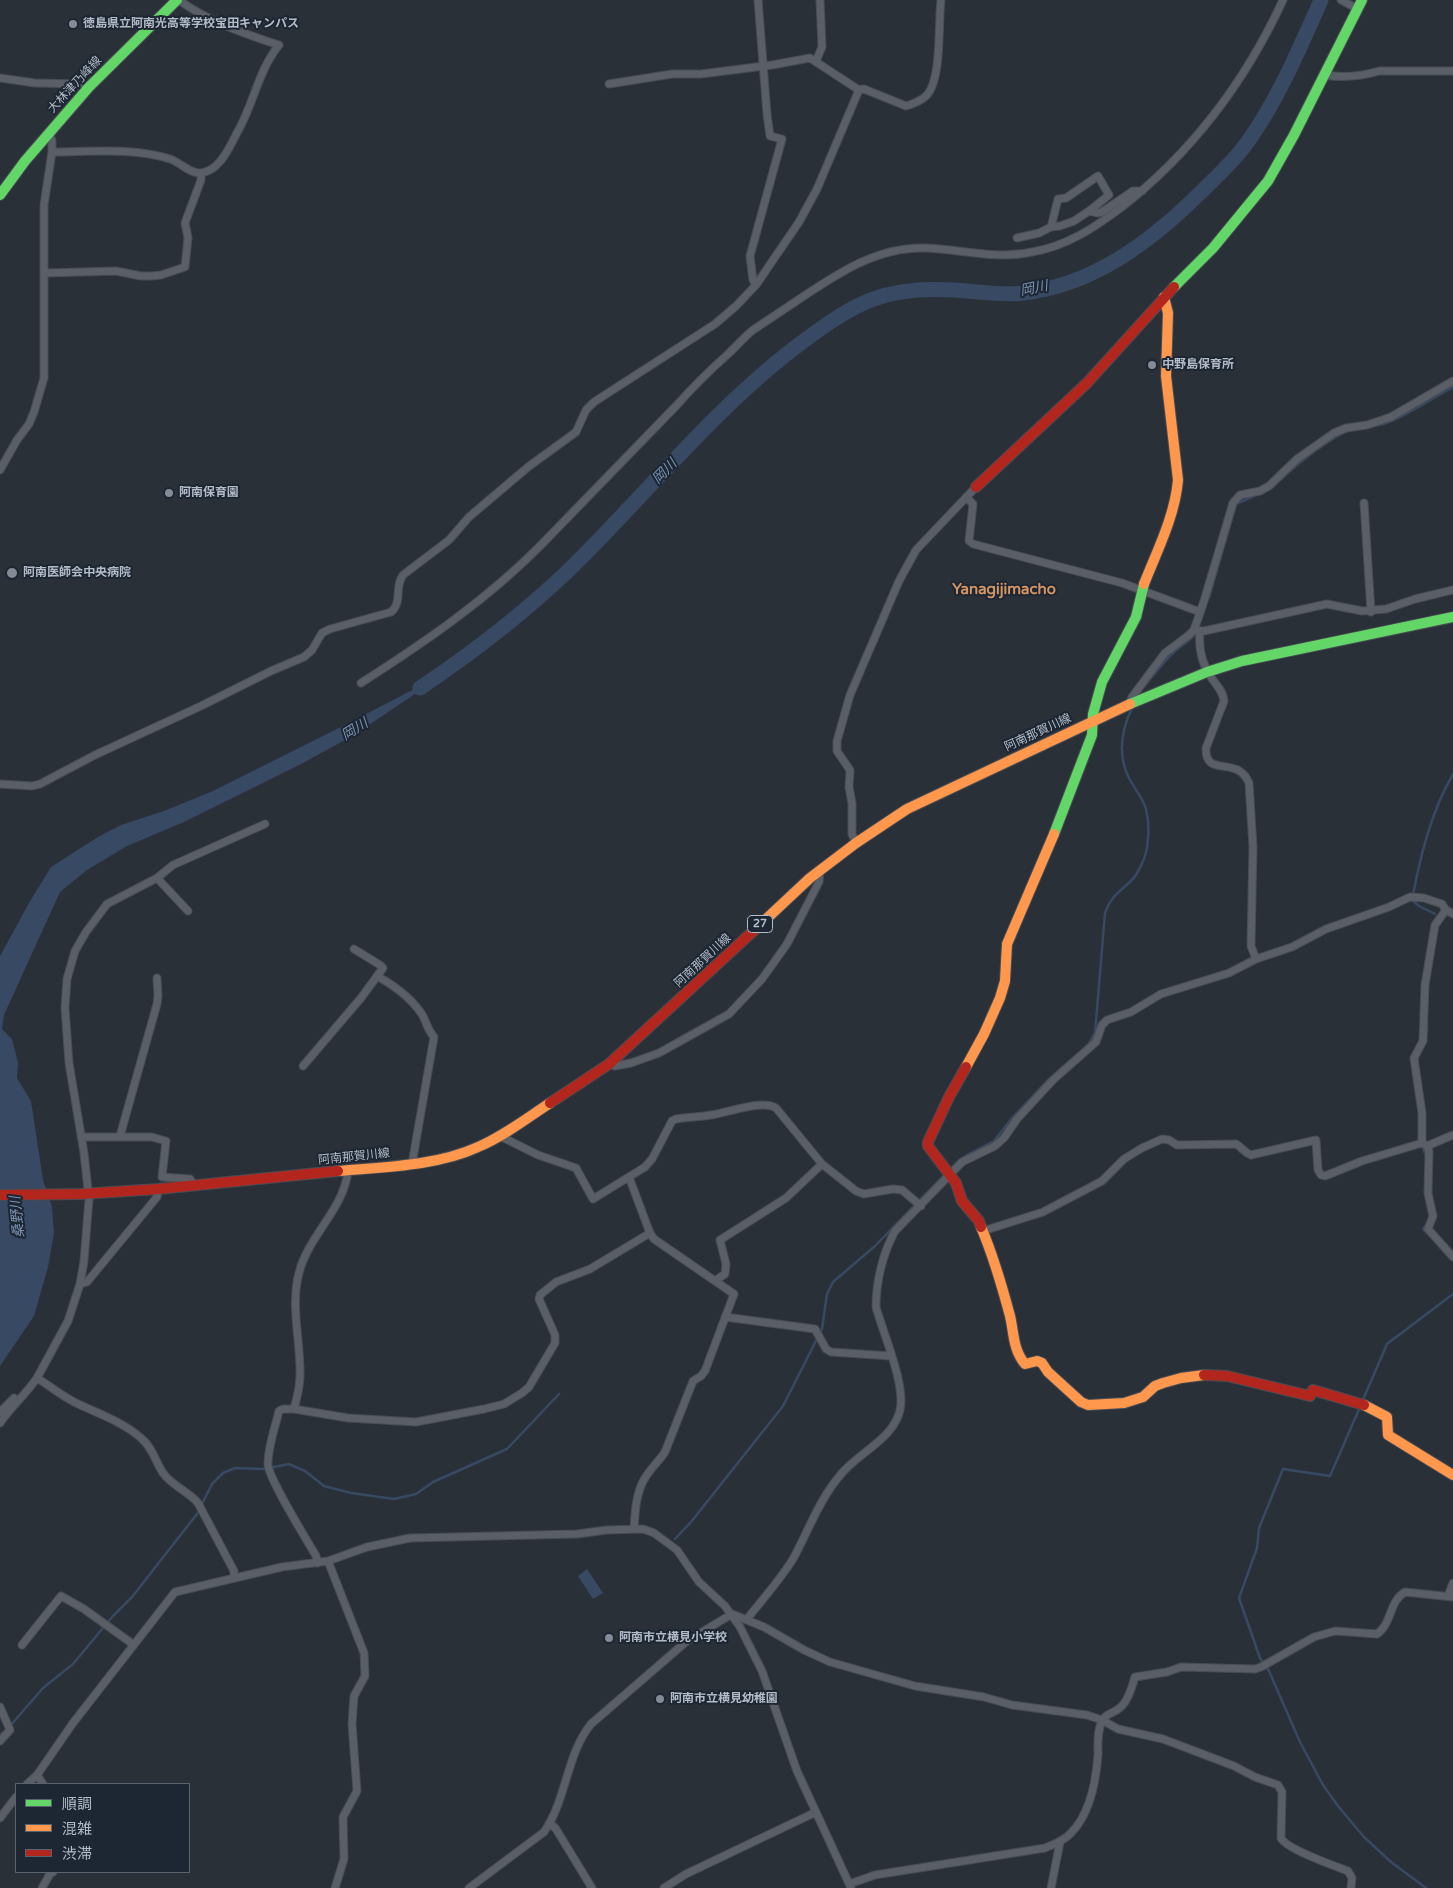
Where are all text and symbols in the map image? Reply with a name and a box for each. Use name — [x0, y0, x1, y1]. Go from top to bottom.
place label: 徳島県立阿南光高等学校宝田キャンパス — [83, 17, 299, 31]
marker: 徳島県立阿南光高等学校宝田キャンパス — [67, 18, 79, 30]
street label: 大林津乃峰線 — [45, 54, 105, 116]
water label: 岡川 — [1019, 278, 1049, 300]
place label: 中野島保育所 — [1162, 358, 1234, 372]
marker: 中野島保育所 — [1146, 359, 1158, 371]
water label: 岡川 — [649, 456, 681, 488]
place label: 阿南保育園 — [179, 486, 239, 500]
marker: 阿南保育園 — [163, 487, 175, 499]
marker: 阿南医師会中央病院 — [5, 566, 19, 580]
place label: 阿南医師会中央病院 — [23, 566, 131, 580]
district label: Yanagijimacho — [952, 581, 1056, 599]
street label: 阿南那賀川線 — [1002, 711, 1074, 755]
water label: 岡川 — [339, 715, 371, 745]
road number: 27 — [748, 916, 772, 932]
street label: 阿南那賀川線 — [672, 931, 734, 991]
street label: 阿南那賀川線 — [317, 1146, 391, 1168]
water label: 桑野川 — [7, 1195, 29, 1239]
place label: 阿南市立横見小学校 — [619, 1631, 727, 1645]
marker: 阿南市立横見小学校 — [603, 1632, 615, 1644]
place label: 阿南市立横見幼稚園 — [670, 1692, 778, 1706]
marker: 阿南市立横見幼稚園 — [654, 1693, 666, 1705]
legend — [15, 1783, 190, 1873]
text: 順調 — [62, 1795, 92, 1813]
text: 混雑 — [62, 1820, 92, 1838]
text: 渋滞 — [62, 1845, 92, 1863]

